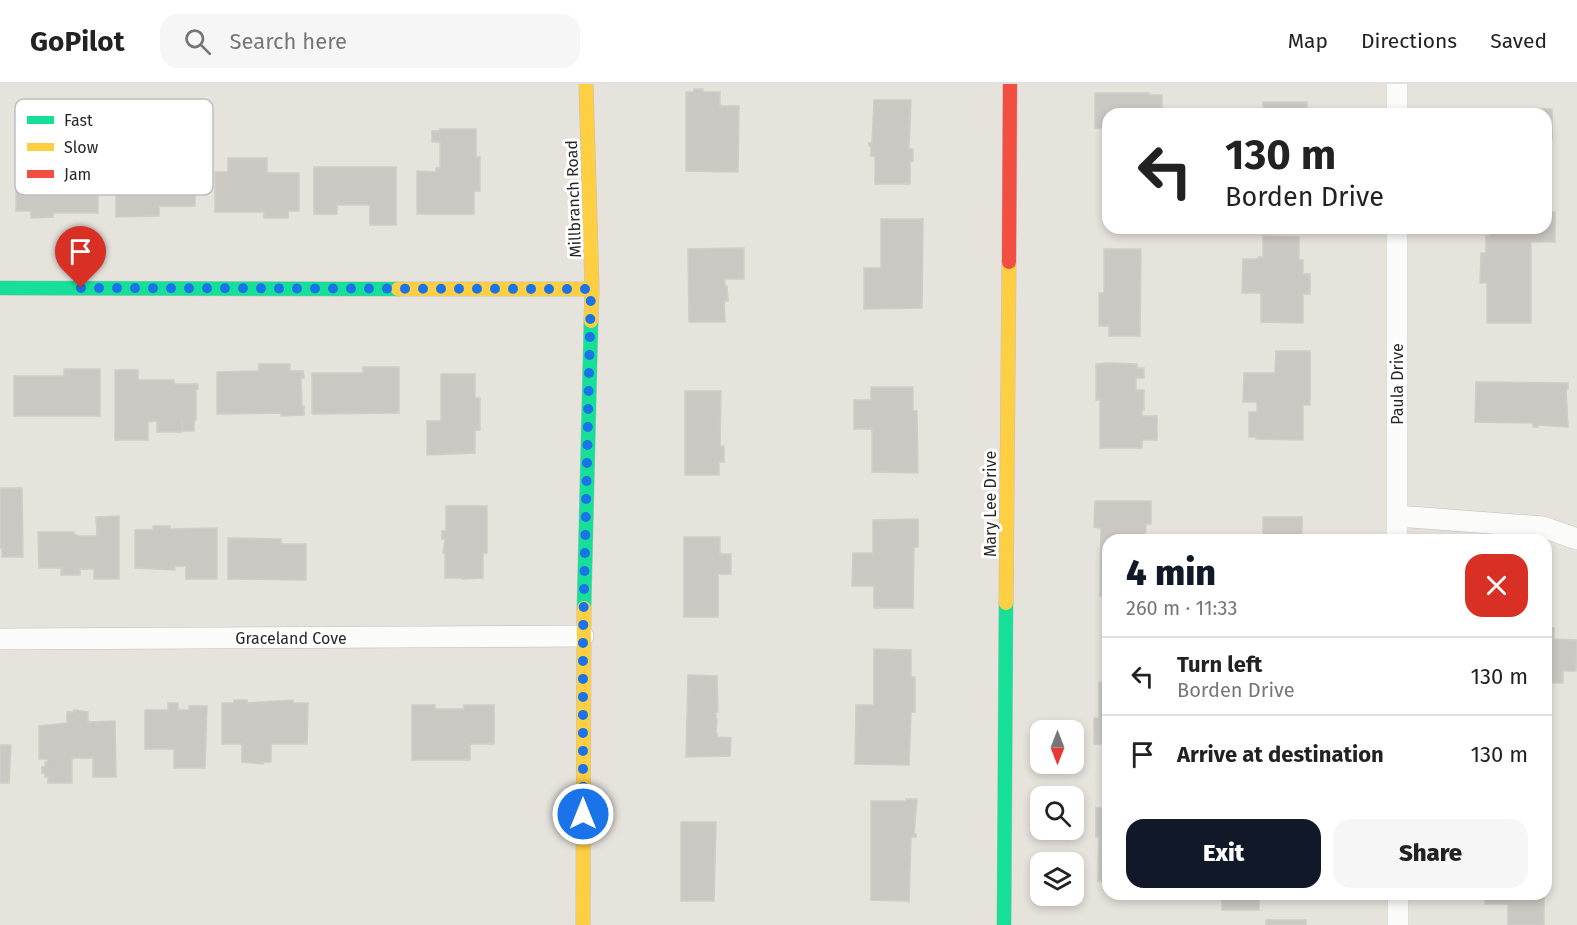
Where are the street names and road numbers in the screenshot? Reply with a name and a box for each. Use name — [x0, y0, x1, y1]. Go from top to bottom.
street label: Millbranch Road — [562, 140, 585, 258]
street label: Paula Drive — [1388, 343, 1407, 425]
street label: Mary Lee Drive — [981, 451, 1000, 557]
street label: Graceland Cove — [235, 629, 347, 648]

